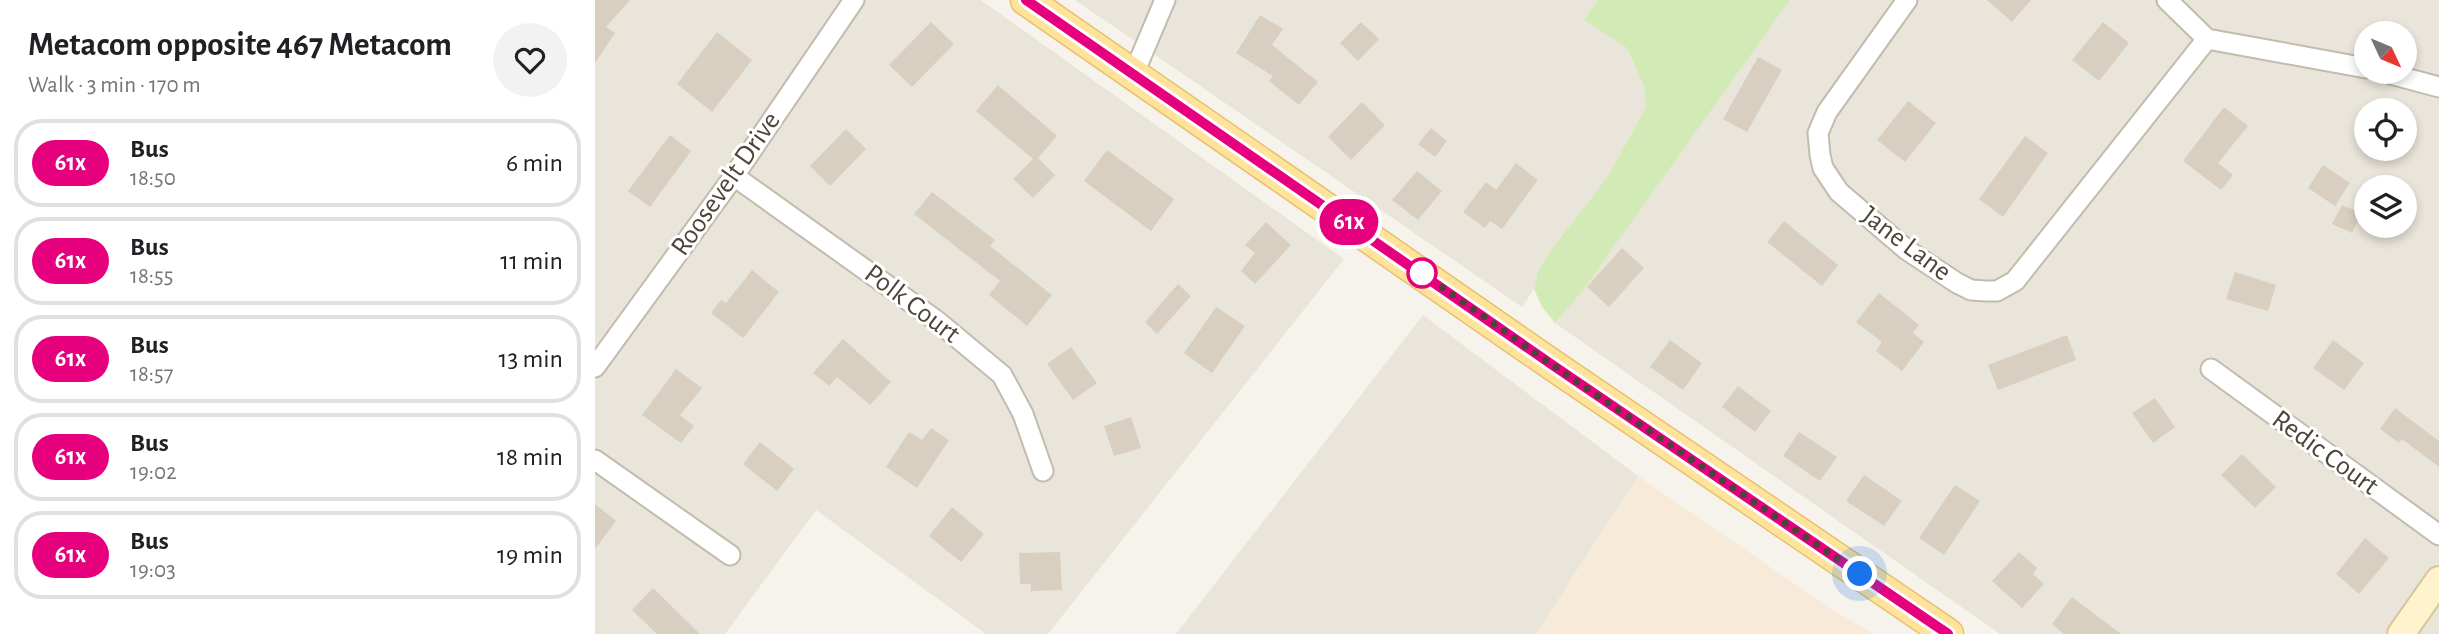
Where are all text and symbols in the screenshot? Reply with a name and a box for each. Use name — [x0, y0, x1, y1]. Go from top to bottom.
north arrow — [2354, 21, 2417, 84]
map controls — [2354, 21, 2417, 238]
button: heart — [493, 23, 567, 97]
text: Metacom opposite 467 Metacom — [28, 29, 452, 62]
text: Walk · 3 min · 170 m — [28, 74, 201, 97]
button: locate — [2354, 98, 2417, 161]
street label: Roosevelt Drive — [666, 107, 786, 261]
text: Bus — [130, 136, 169, 162]
text: 6 min — [506, 150, 563, 176]
text: 61x — [55, 151, 86, 175]
text: 18:50 — [130, 167, 176, 190]
button: layers — [2354, 175, 2417, 238]
line badge: 61x — [1309, 199, 1389, 245]
street label: Jane Lane — [1856, 201, 1956, 287]
text: 61x — [1333, 210, 1365, 234]
text: Bus — [130, 234, 169, 260]
text: 11 min — [500, 248, 563, 274]
text: 61x — [55, 249, 86, 273]
unlabelled marker — [1407, 258, 1437, 288]
street label: Polk Court — [859, 259, 965, 349]
text: 18:55 — [130, 265, 173, 288]
text: Bus — [130, 332, 169, 358]
text: 13 min — [499, 346, 563, 372]
text: 61x — [55, 347, 86, 371]
text: 18:57 — [130, 363, 173, 386]
street label: Redic Court — [2267, 405, 2383, 501]
text: Bus — [130, 430, 169, 456]
text: 18 min — [497, 444, 563, 470]
text: 61x — [55, 445, 86, 469]
text: 19:02 — [130, 461, 177, 484]
text: Bus — [130, 528, 169, 554]
text: 19 min — [497, 542, 563, 568]
text: 61x — [55, 543, 86, 567]
your location — [1842, 556, 1877, 591]
text: 19:03 — [130, 559, 176, 582]

